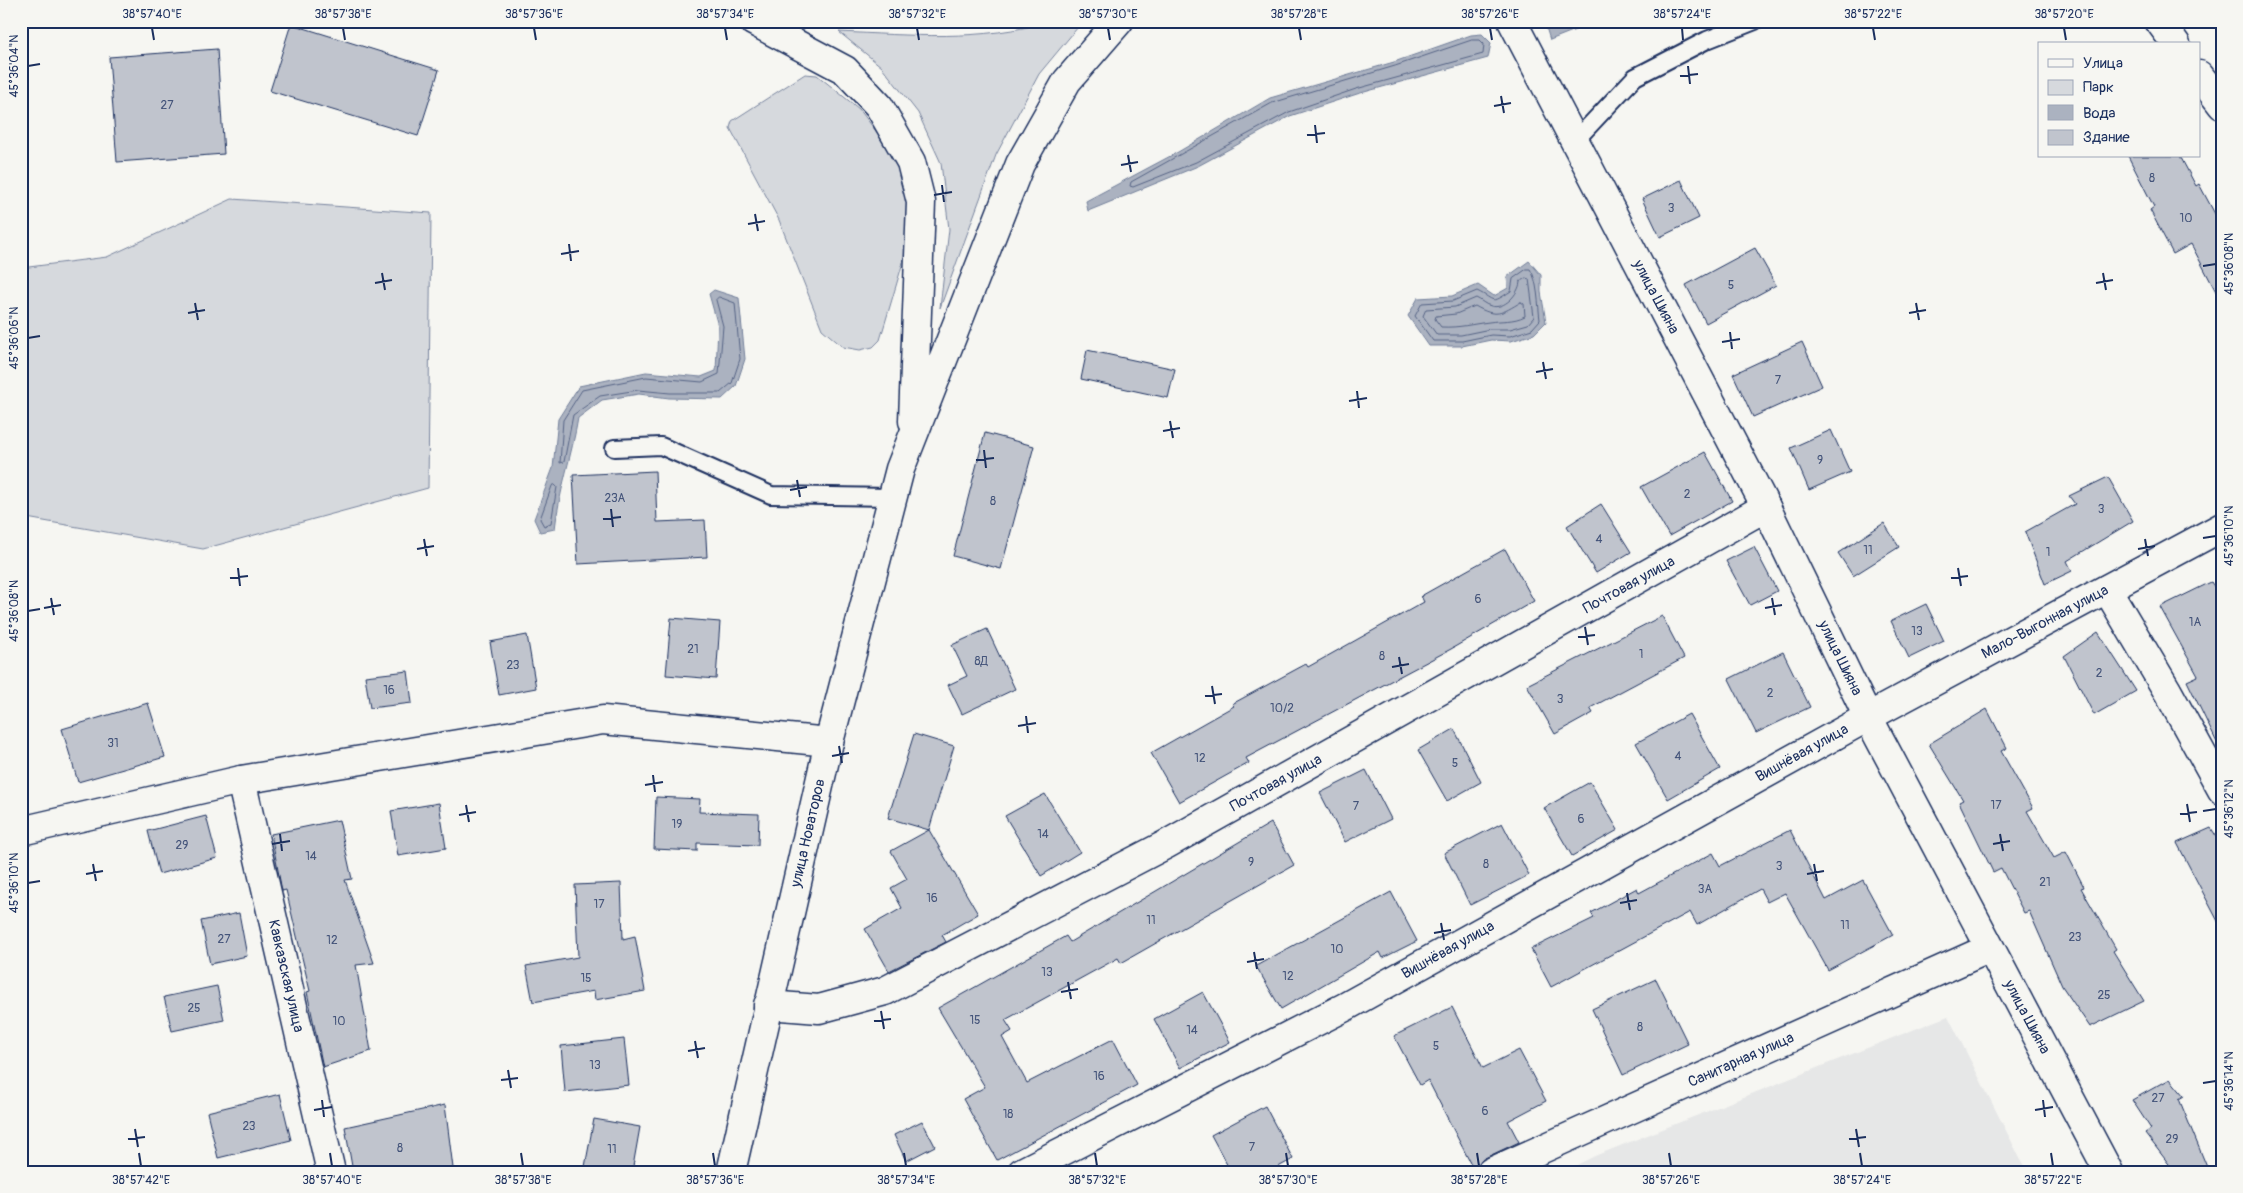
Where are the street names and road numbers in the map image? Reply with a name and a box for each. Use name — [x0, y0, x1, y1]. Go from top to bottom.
street label: улица Шияна — [1628, 256, 1683, 337]
street label: Почтовая улица — [1580, 552, 1678, 618]
street label: Мало-Выгонная улица — [1978, 581, 2112, 663]
street label: улица Шияна — [1813, 617, 1866, 699]
street label: Вишнёвая улица — [1752, 720, 1852, 786]
street label: Почтовая улица — [1227, 750, 1325, 816]
street label: улица Новаторов — [786, 777, 830, 890]
street label: Вишнёвая улица — [1398, 917, 1498, 983]
street label: Кавказская улица — [264, 918, 308, 1034]
street label: улица Шияна — [1999, 976, 2054, 1057]
street label: Санитарная улица — [1685, 1028, 1797, 1092]

